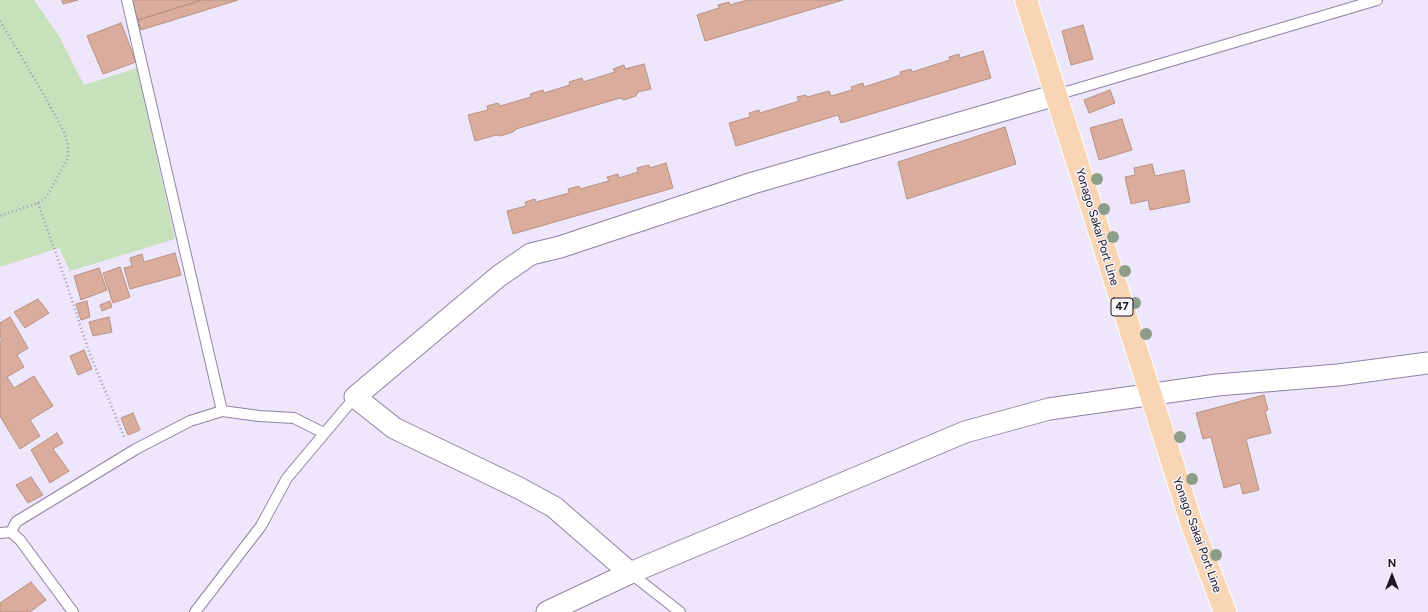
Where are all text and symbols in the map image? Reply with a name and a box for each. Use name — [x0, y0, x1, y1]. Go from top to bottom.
street label: Yonago Sakai Port Line — [1072, 167, 1122, 287]
road number: 47 — [1111, 298, 1133, 316]
street label: Yonago Sakai Port Line — [1169, 475, 1225, 595]
north arrow — [1372, 556, 1412, 596]
text: N — [1388, 557, 1396, 570]

